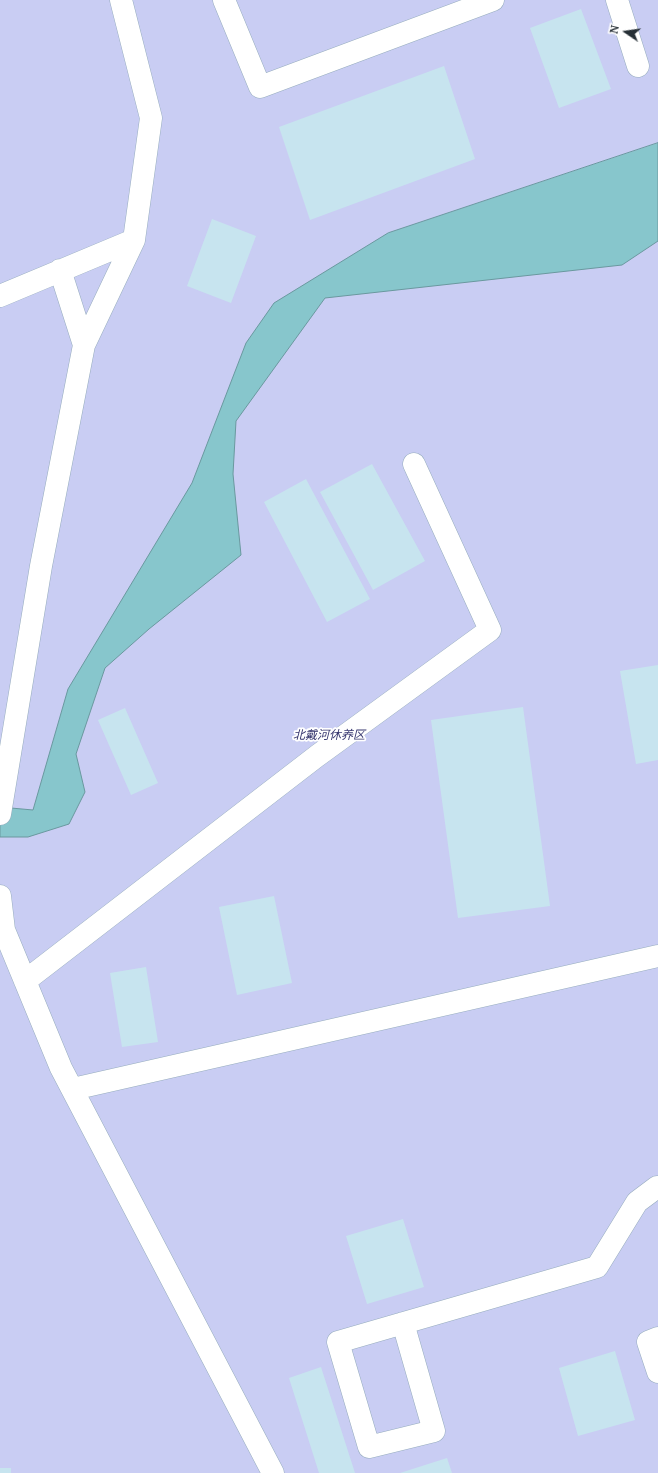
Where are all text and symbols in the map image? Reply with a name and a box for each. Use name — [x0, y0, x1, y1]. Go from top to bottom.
north arrow — [606, 12, 646, 52]
text: N — [607, 24, 622, 35]
park label: 北戴河休养区 — [293, 729, 365, 743]

